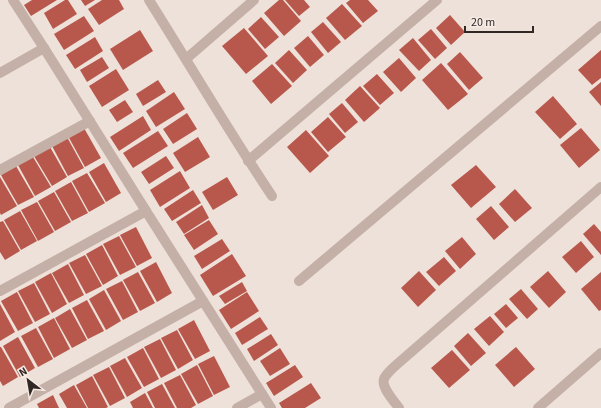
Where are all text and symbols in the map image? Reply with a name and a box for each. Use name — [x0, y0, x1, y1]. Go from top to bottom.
scale bar — [465, 8, 533, 34]
text: 20 m — [471, 14, 495, 31]
north arrow — [8, 360, 48, 400]
text: N — [16, 364, 30, 380]

